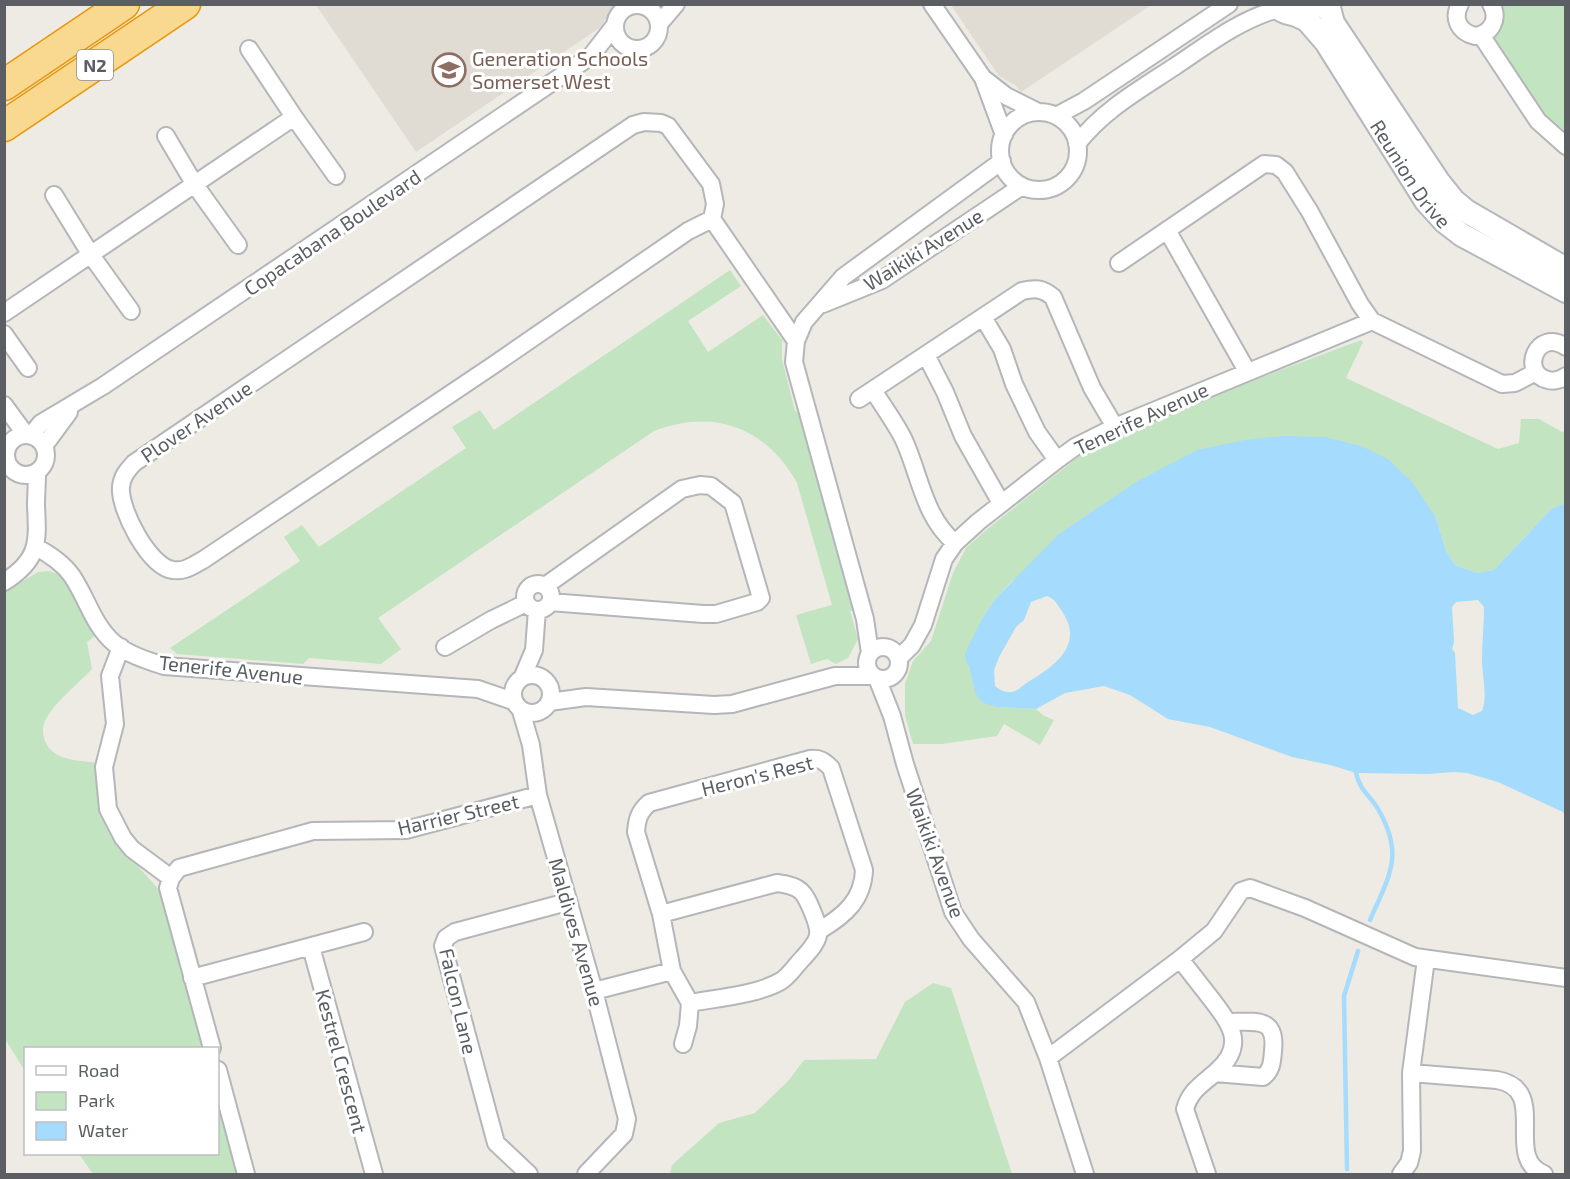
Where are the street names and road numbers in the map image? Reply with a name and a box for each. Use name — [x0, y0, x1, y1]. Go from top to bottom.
road number: N2 — [77, 50, 113, 80]
street label: Reunion Drive — [1366, 115, 1456, 233]
street label: Copacabana Boulevard — [239, 164, 425, 300]
street label: Waikiki Avenue — [859, 203, 987, 295]
street label: Plover Avenue — [136, 375, 256, 467]
street label: Tenerife Avenue — [1070, 377, 1212, 459]
street label: Tenerife Avenue — [158, 650, 304, 688]
street label: Heron's Rest — [699, 749, 816, 800]
street label: Waikiki Avenue — [901, 785, 971, 921]
street label: Harrier Street — [395, 788, 521, 840]
street label: Maldives Avenue — [544, 855, 610, 1009]
street label: Falcon Lane — [435, 946, 483, 1056]
street label: Kestrel Crescent — [311, 986, 373, 1136]

